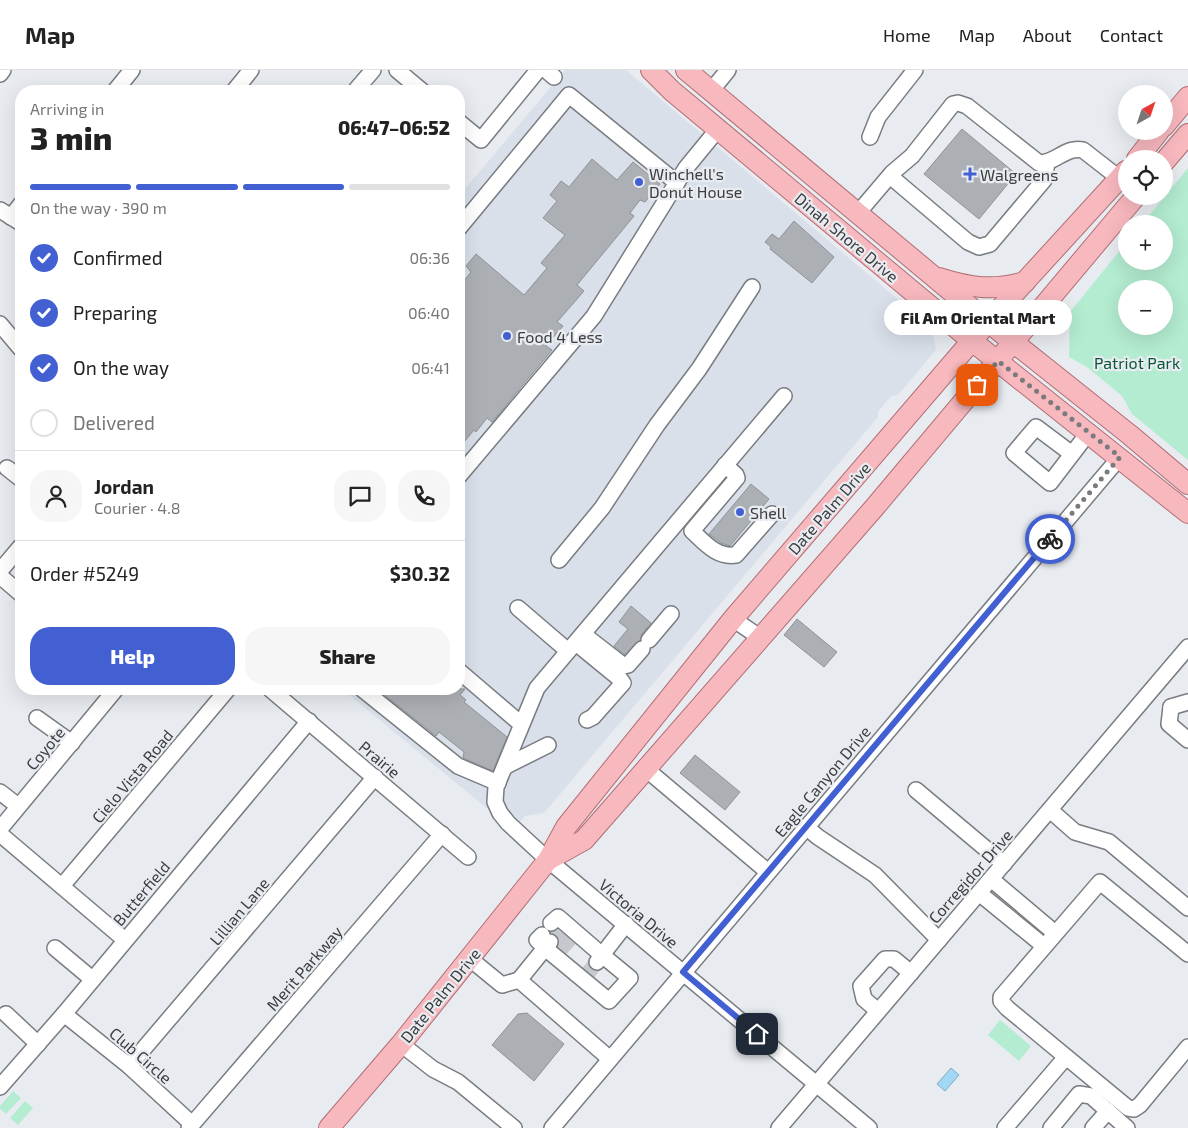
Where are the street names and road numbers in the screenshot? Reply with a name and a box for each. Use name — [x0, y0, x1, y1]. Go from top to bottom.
street label: Dinah Shore Drive — [791, 188, 903, 286]
street label: Date Palm Drive — [784, 458, 874, 558]
street label: Eagle Canyon Drive — [770, 722, 874, 840]
street label: Coyote — [22, 723, 68, 773]
street label: Cielo Vista Road — [87, 726, 177, 826]
street label: Prairie — [356, 736, 404, 782]
street label: Corregidor Drive — [924, 825, 1016, 927]
street label: Butterfield — [109, 857, 173, 929]
street label: Lillian Lane — [205, 873, 273, 949]
street label: Victoria Drive — [596, 874, 682, 952]
street label: Merit Parkway — [262, 921, 346, 1014]
street label: Date Palm Drive — [396, 944, 484, 1046]
street label: Club Circle — [106, 1023, 176, 1087]

